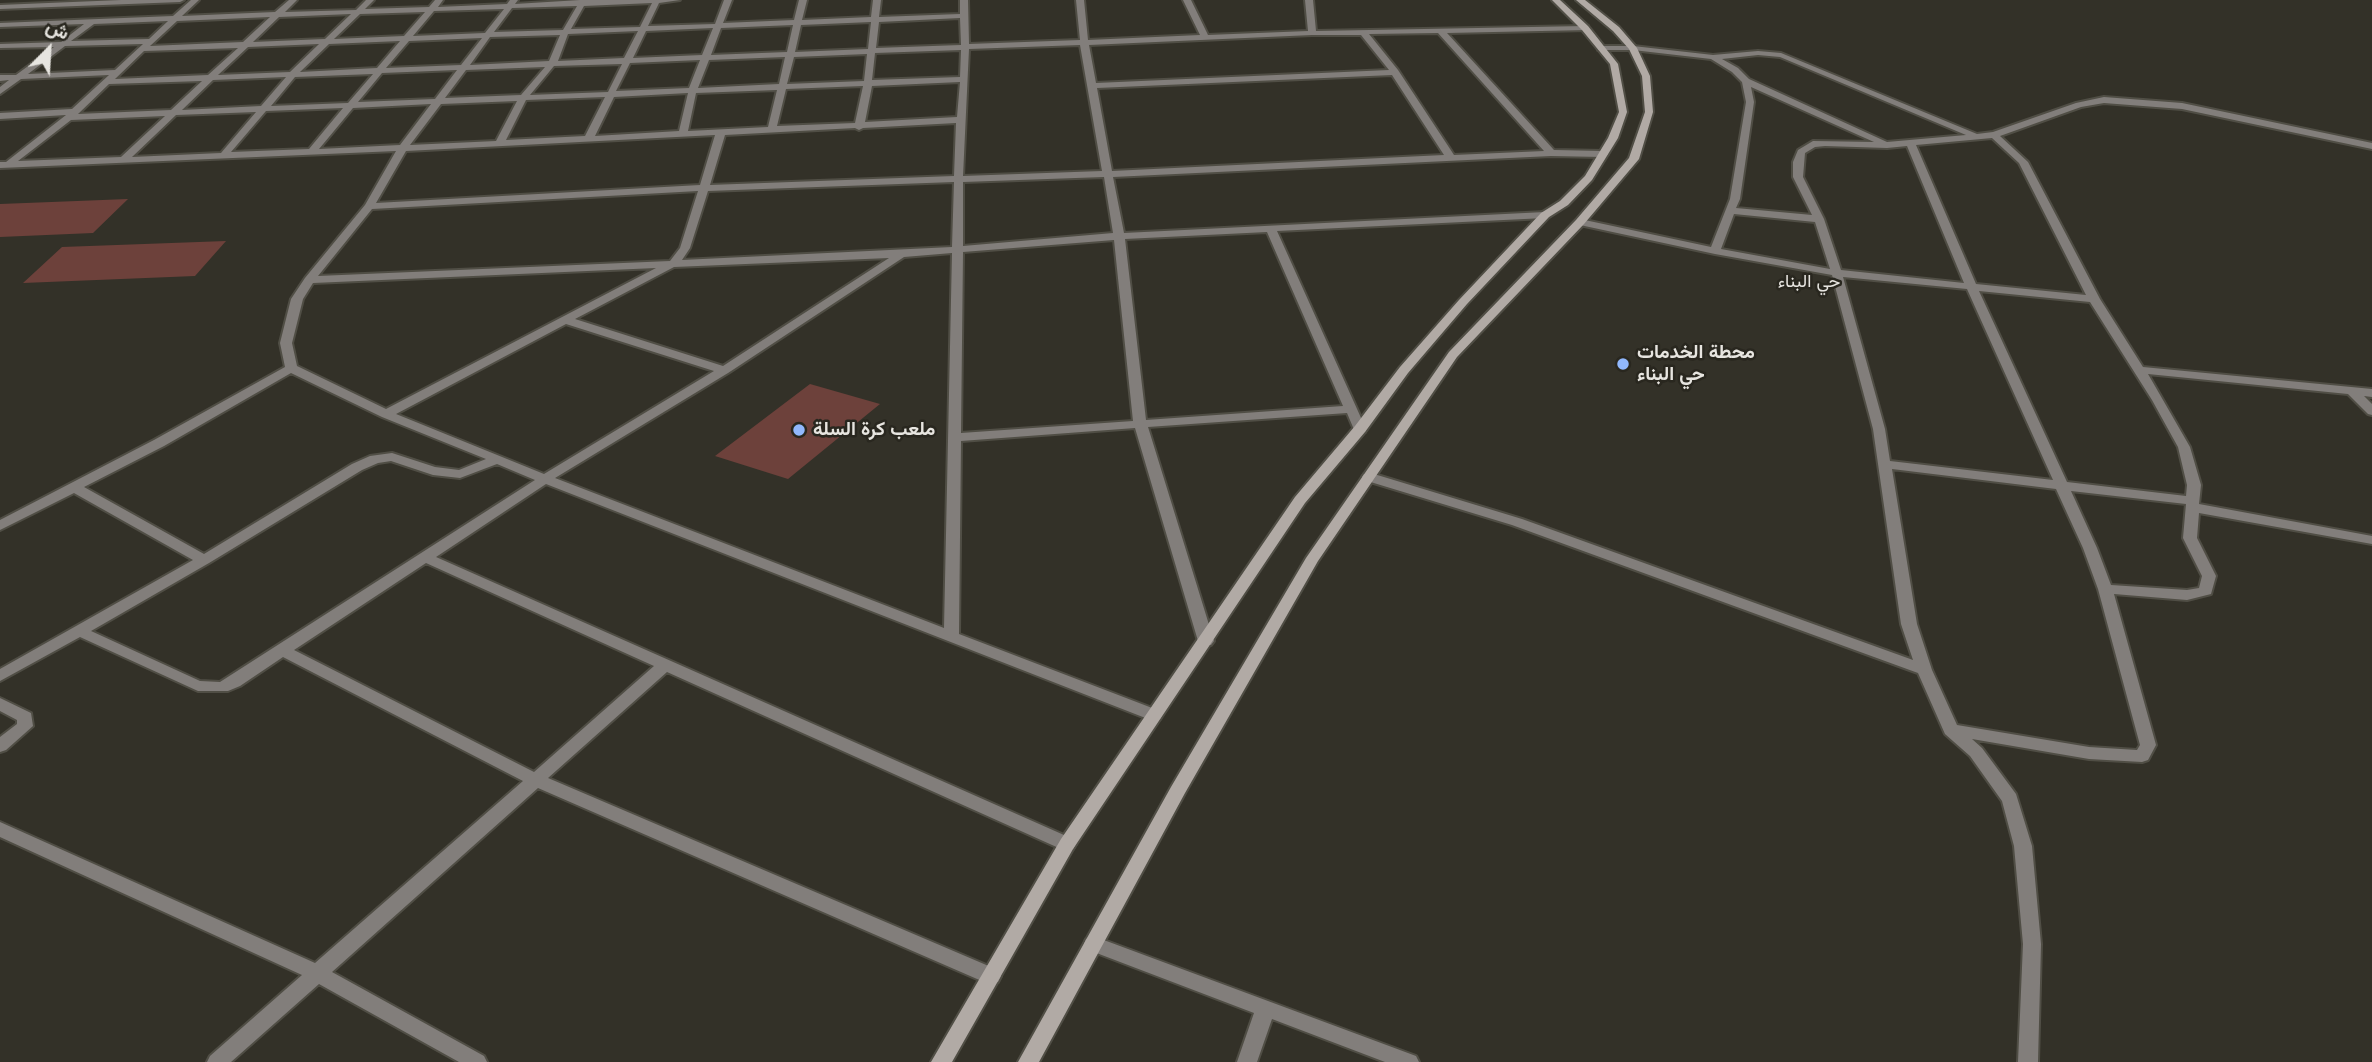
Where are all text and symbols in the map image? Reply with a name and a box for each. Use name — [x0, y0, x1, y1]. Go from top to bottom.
north arrow — [14, 14, 84, 84]
text: ش — [43, 15, 72, 44]
district label: حي البناء — [1778, 271, 1840, 293]
place label: محطة الخدمات حي البناء — [1637, 342, 1755, 386]
marker: محطة الخدمات حي البناء — [1615, 356, 1631, 372]
place label: ملعب كرة السلة — [813, 419, 935, 441]
marker: ملعب كرة السلة — [791, 422, 807, 438]

